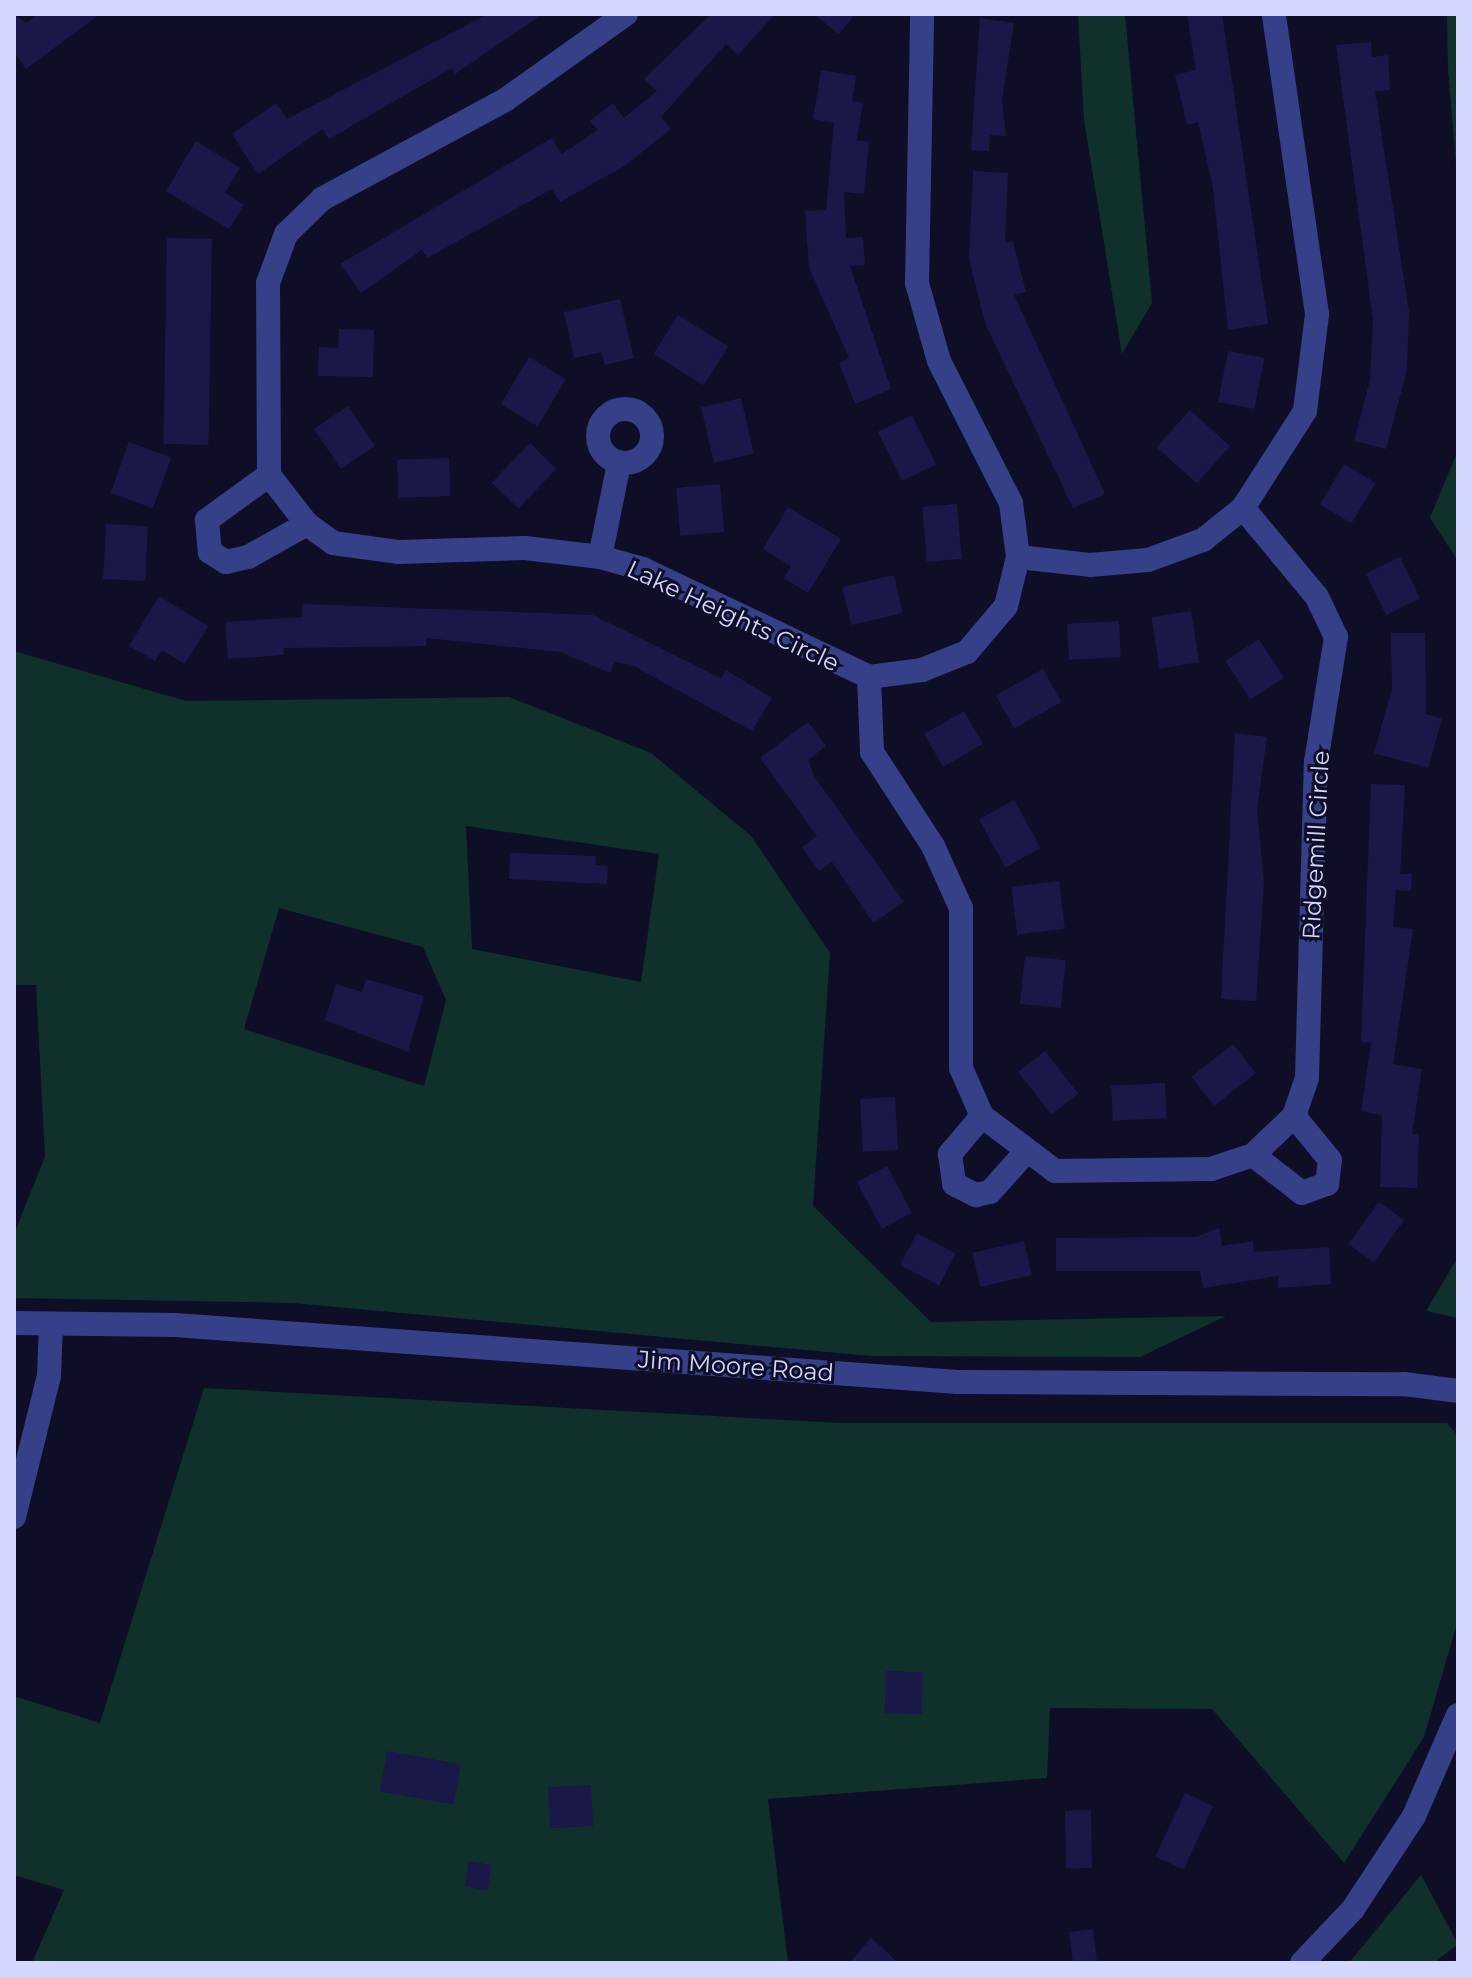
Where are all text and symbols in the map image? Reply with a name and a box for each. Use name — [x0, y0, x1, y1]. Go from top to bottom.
street label: Lake Heights Circle — [622, 554, 844, 678]
street label: Ridgemill Circle — [1297, 750, 1335, 940]
street label: Jim Moore Road — [637, 1345, 835, 1387]

